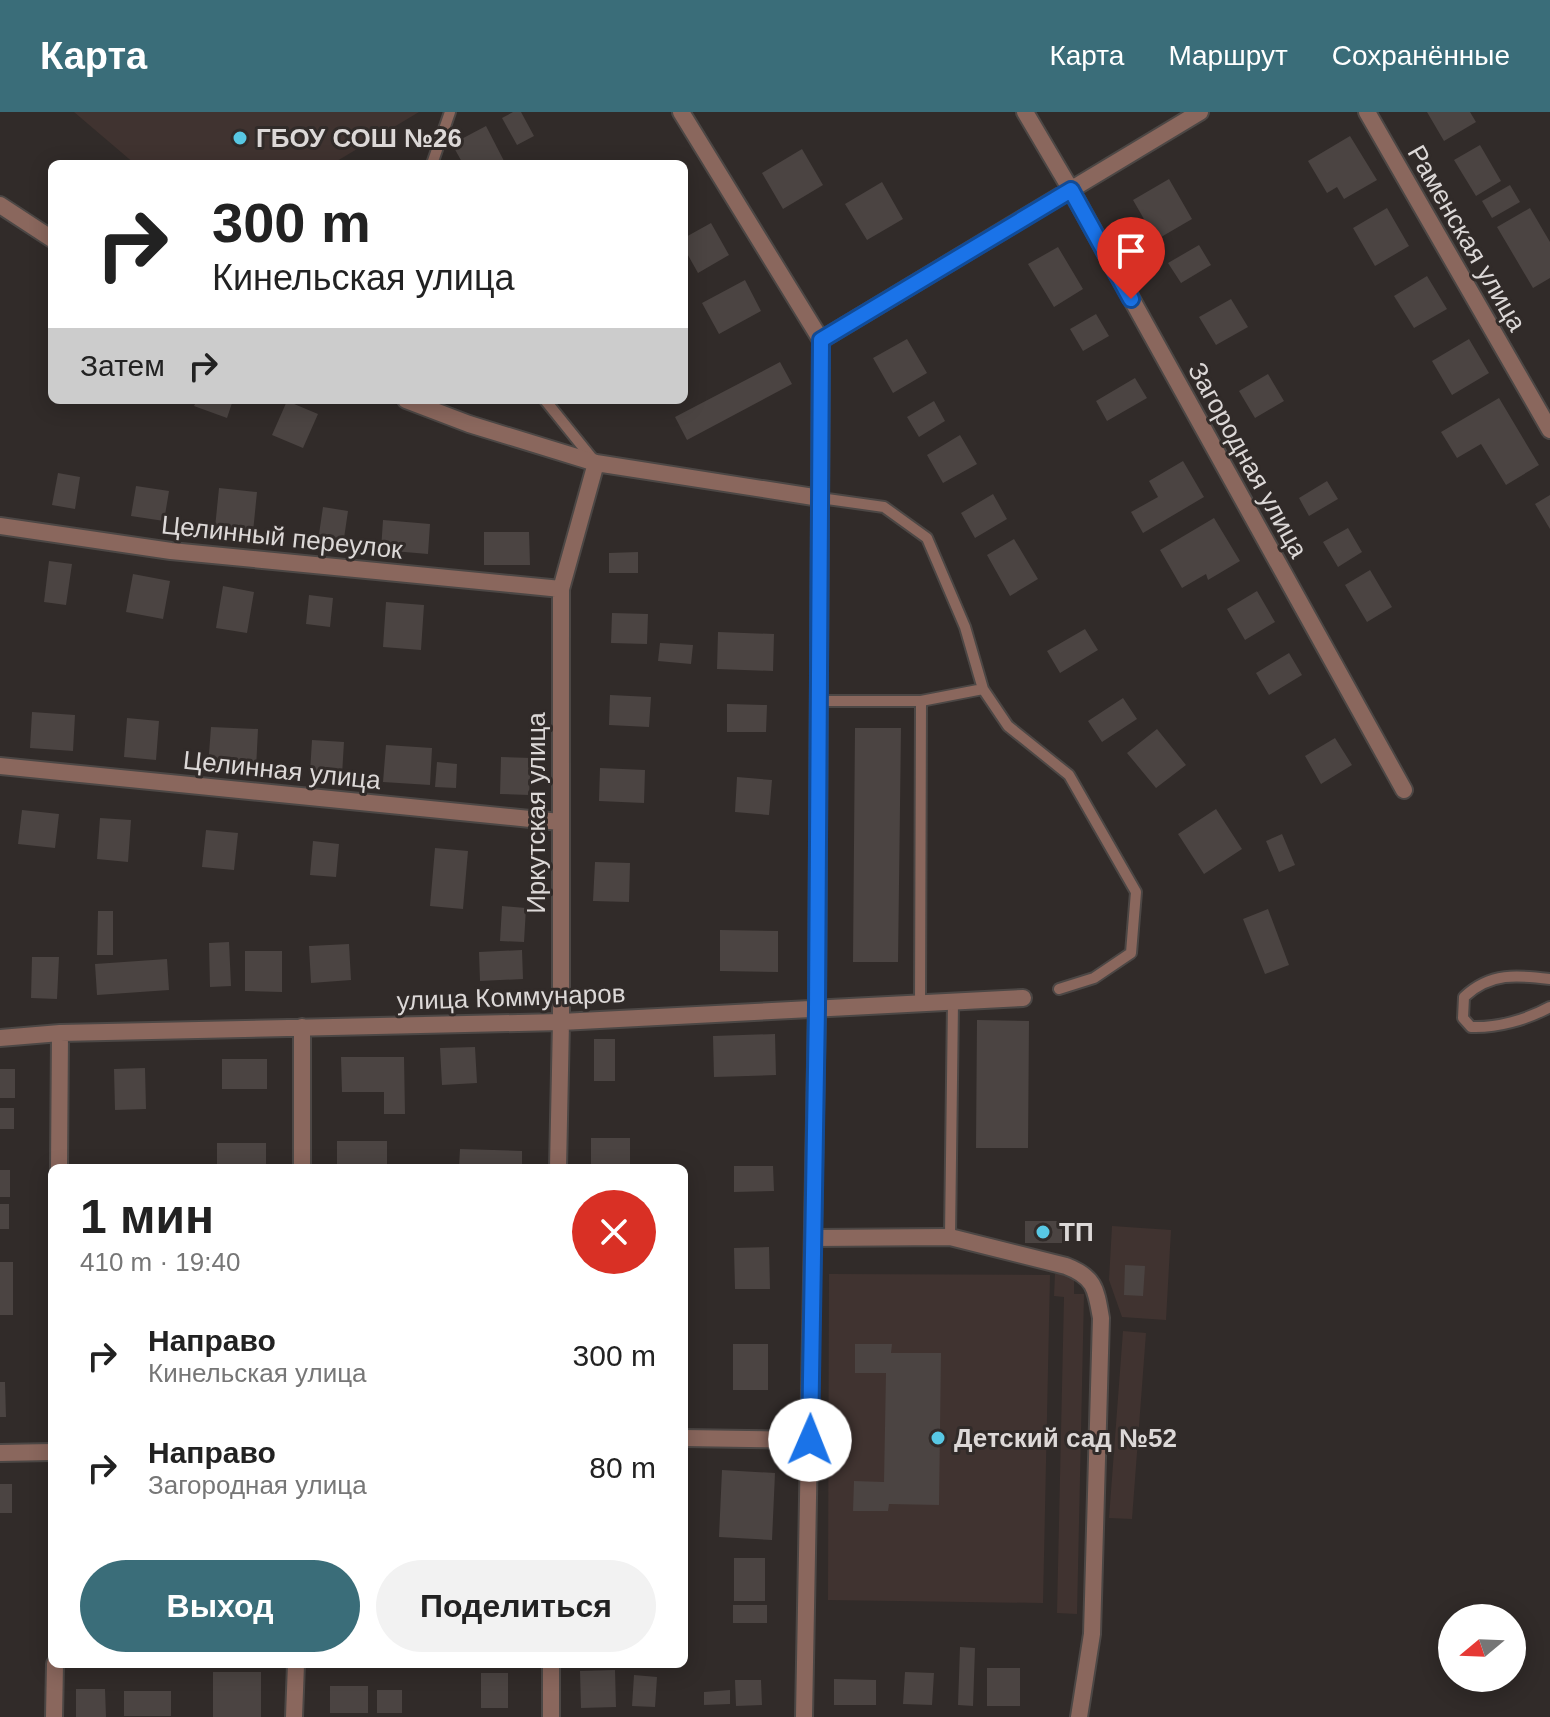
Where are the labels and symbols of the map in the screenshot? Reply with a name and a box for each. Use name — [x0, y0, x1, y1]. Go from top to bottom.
place label: ГБОУ СОШ №26 — [256, 123, 462, 153]
marker: ГБОУ СОШ №26 — [231, 129, 249, 147]
street label: Раменская улица — [1402, 140, 1533, 337]
pin — [1097, 217, 1165, 299]
street label: Загородная улица — [1182, 357, 1314, 563]
street label: Целинный переулок — [160, 509, 405, 565]
street label: Иркутская улица — [521, 712, 551, 914]
street label: Целинная улица — [182, 745, 383, 795]
street label: улица Коммунаров — [396, 978, 626, 1016]
place label: ТП — [1059, 1217, 1094, 1247]
marker: ТП — [1034, 1223, 1052, 1241]
position arrow — [768, 1398, 852, 1482]
place label: Детский сад №52 — [954, 1423, 1177, 1453]
marker: Детский сад №52 — [929, 1429, 947, 1447]
north arrow — [1438, 1604, 1526, 1692]

